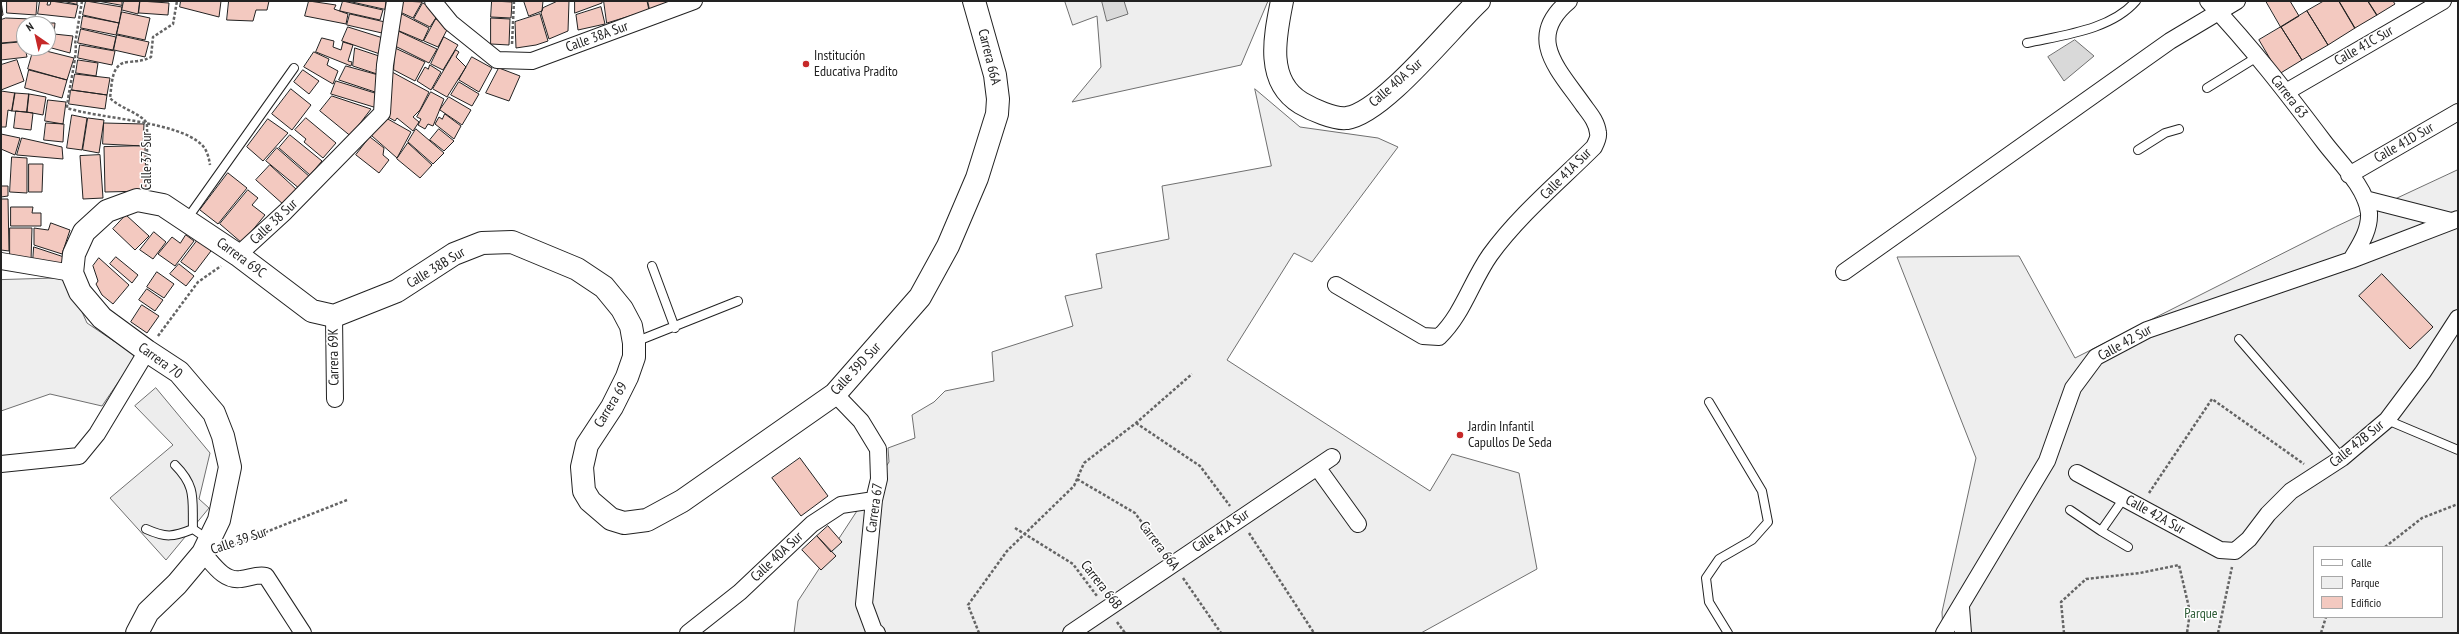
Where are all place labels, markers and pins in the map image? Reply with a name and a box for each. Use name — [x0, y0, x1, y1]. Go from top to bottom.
place label: Institución Educativa Pradito — [814, 48, 898, 80]
marker: Institución Educativa Pradito — [801, 59, 811, 69]
place label: Jardin Infantil Capullos De Seda — [1468, 419, 1552, 452]
marker: Jardin Infantil Capullos De Seda — [1455, 430, 1465, 440]

